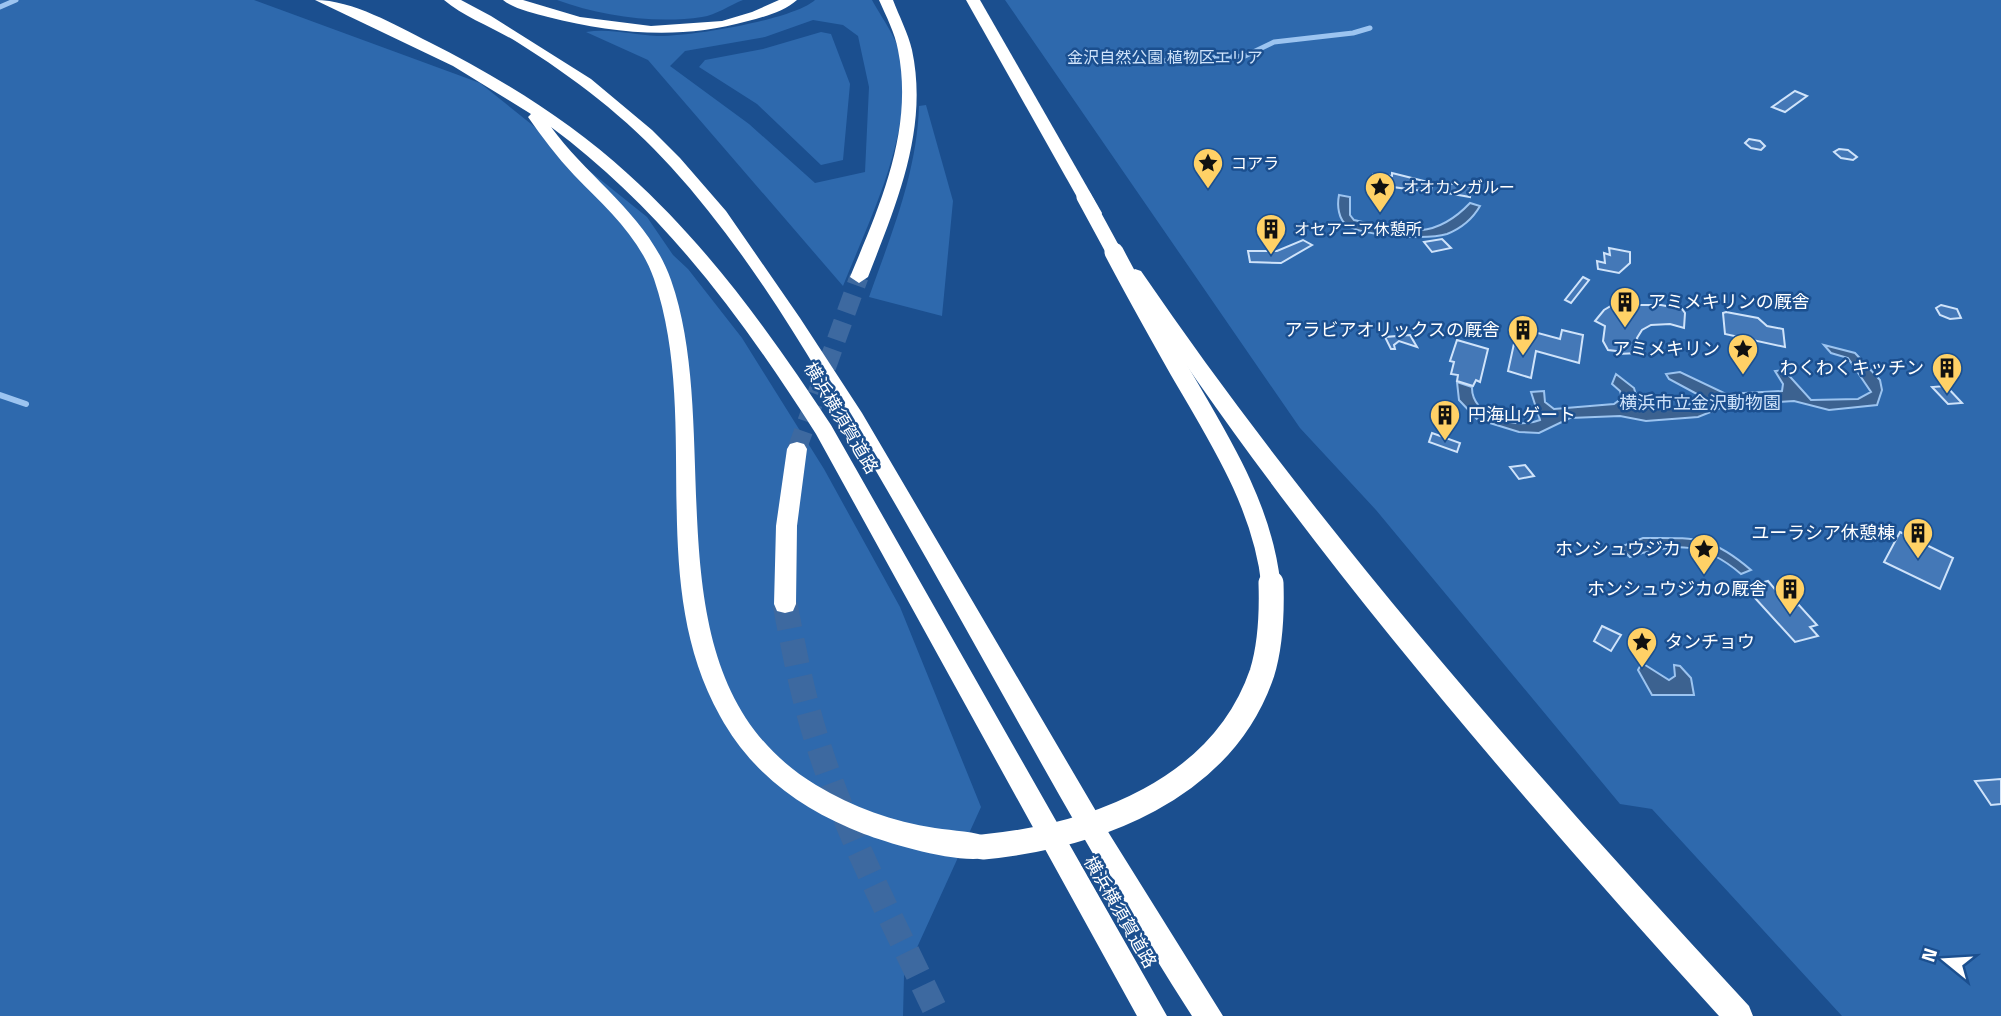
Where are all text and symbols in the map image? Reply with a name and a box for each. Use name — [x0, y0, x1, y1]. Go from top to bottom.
park label: 金沢自然公園 植物区エリア — [1067, 45, 1263, 69]
place icon: コアラ — [1191, 146, 1225, 190]
place label: コアラ — [1231, 151, 1279, 175]
place icon: オオカンガルー — [1363, 170, 1397, 214]
place label: オオカンガルー — [1403, 175, 1515, 199]
building icon: オセアニア休憩所 — [1254, 212, 1288, 256]
place label: オセアニア休憩所 — [1294, 217, 1422, 241]
building icon: アミメキリンの厩舎 — [1608, 285, 1642, 329]
place label: アミメキリンの厩舎 — [1648, 288, 1810, 315]
building icon: アラビアオリックスの厩舎 — [1506, 313, 1540, 357]
place label: アラビアオリックスの厩舎 — [1285, 316, 1500, 343]
place icon: アミメキリン — [1726, 332, 1760, 376]
place label: アミメキリン — [1612, 335, 1720, 362]
building icon: わくわくキッチン — [1930, 351, 1964, 395]
place label: わくわくキッチン — [1780, 354, 1924, 381]
street label: 横浜横須賀道路 — [797, 357, 885, 479]
park label: 横浜市立金沢動物園 — [1619, 389, 1781, 416]
building icon: 円海山ゲート — [1428, 398, 1462, 442]
place label: 円海山ゲート — [1468, 401, 1576, 428]
building icon: ユーラシア休憩棟 — [1901, 516, 1935, 560]
place label: ユーラシア休憩棟 — [1751, 519, 1895, 546]
place icon: ホンシュウジカ — [1687, 532, 1721, 576]
place label: ホンシュウジカ — [1555, 535, 1681, 562]
building icon: ホンシュウジカの厩舎 — [1773, 572, 1807, 616]
place label: ホンシュウジカの厩舎 — [1587, 575, 1767, 602]
place icon: タンチョウ — [1625, 625, 1659, 669]
place label: タンチョウ — [1665, 628, 1755, 655]
street label: 横浜横須賀道路 — [1077, 850, 1164, 973]
north arrow — [1910, 925, 1980, 995]
text: N — [1913, 944, 1944, 965]

